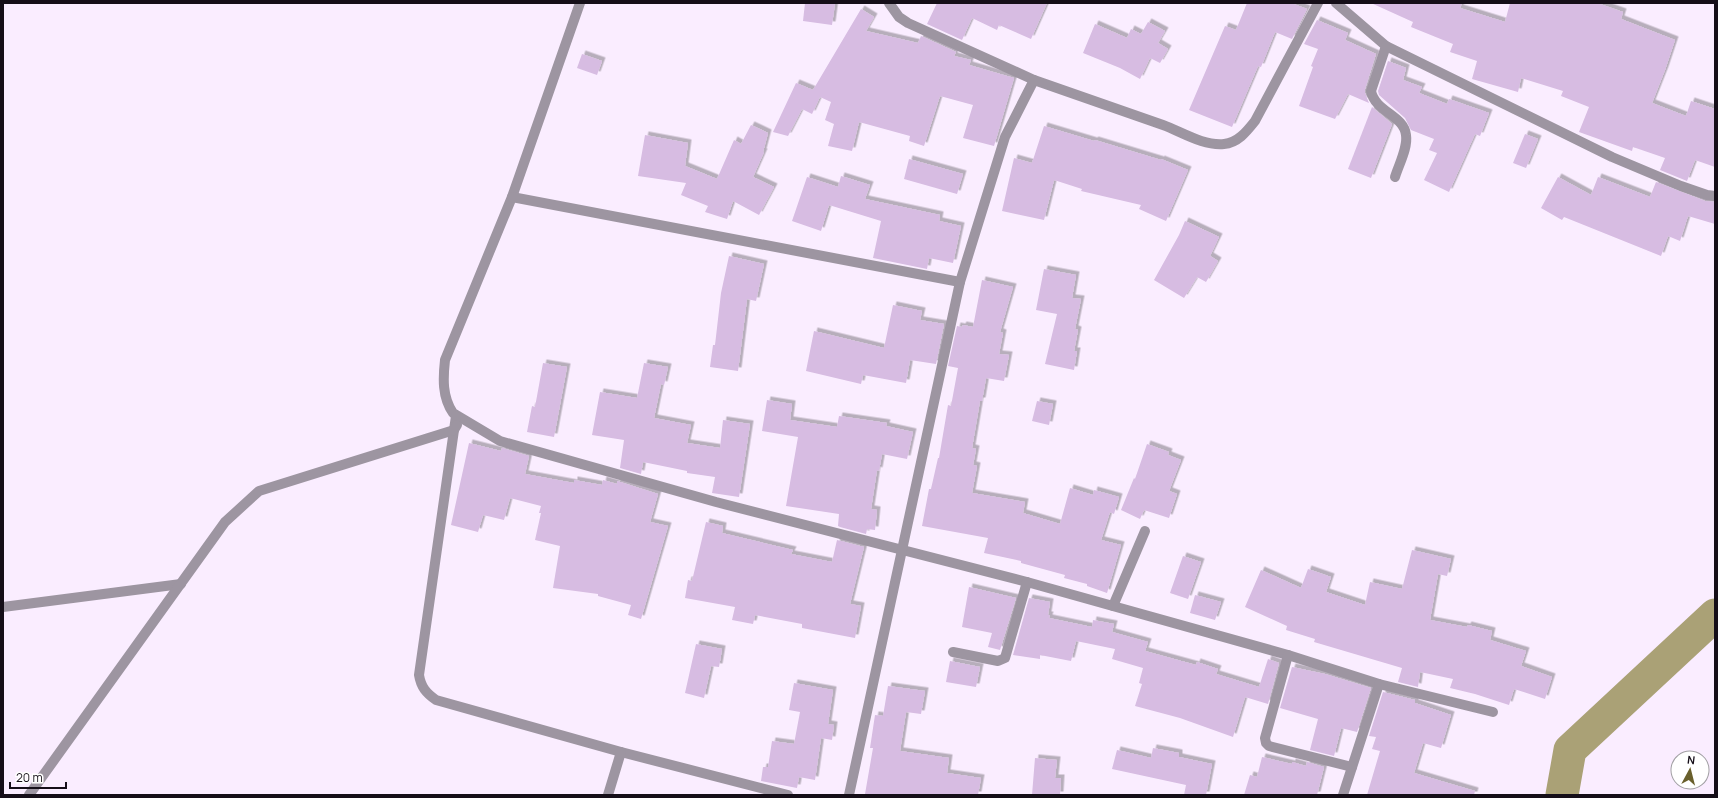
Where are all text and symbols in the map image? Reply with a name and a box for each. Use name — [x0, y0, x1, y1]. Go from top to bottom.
north arrow — [1670, 750, 1710, 790]
text: N — [1686, 752, 1696, 768]
scale bar — [10, 764, 66, 790]
text: 20 m — [16, 769, 43, 786]

